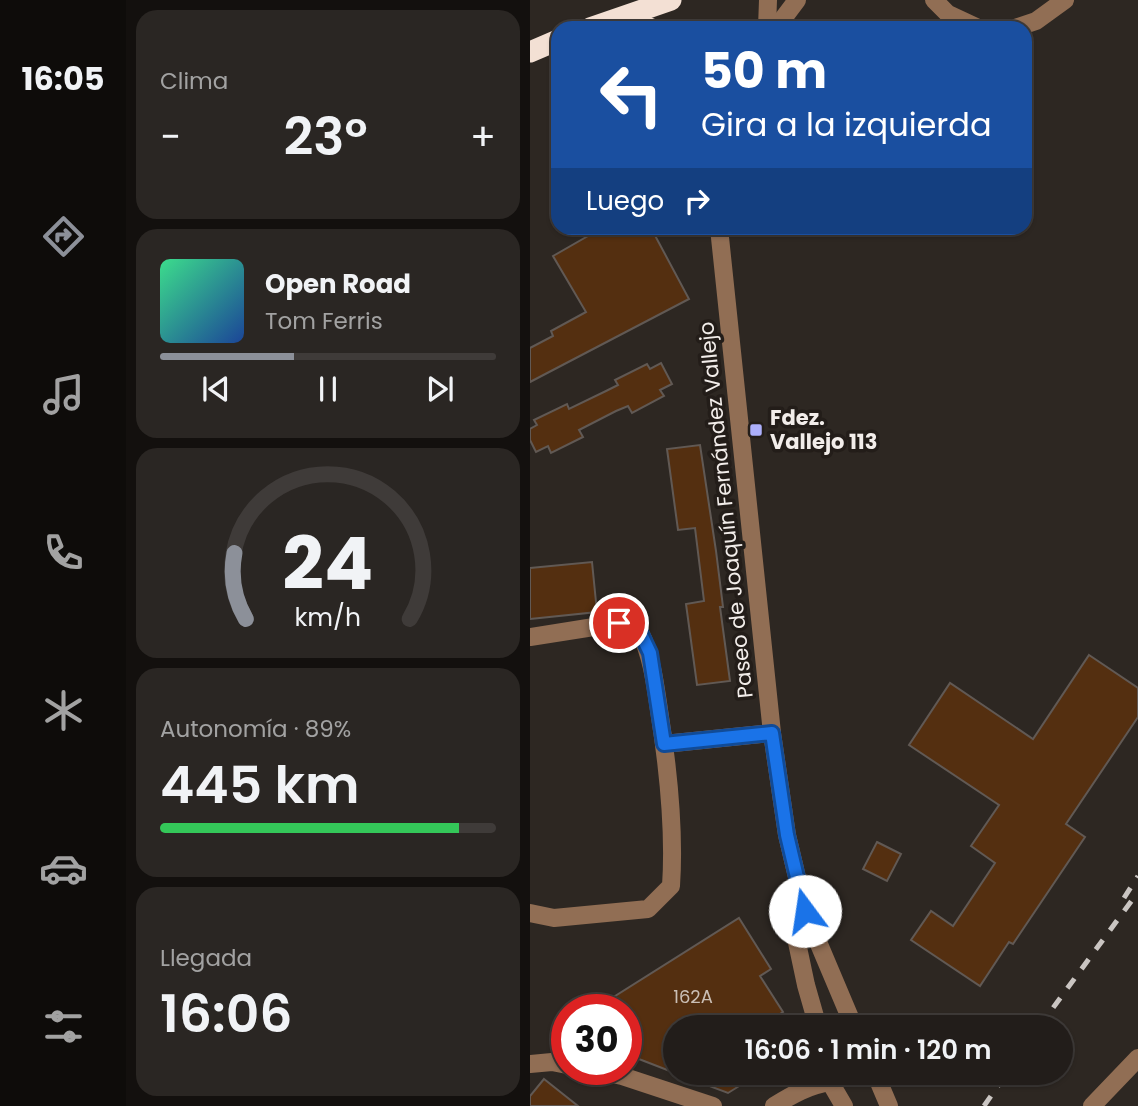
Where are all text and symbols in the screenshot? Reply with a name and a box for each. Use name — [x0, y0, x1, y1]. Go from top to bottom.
text: 50 m — [701, 37, 827, 105]
icon: left — [586, 49, 677, 140]
text: 16:05 — [21, 56, 105, 101]
text: Clima — [160, 65, 228, 97]
text: 23° — [283, 100, 368, 173]
text: Gira a la izquierda — [701, 102, 992, 147]
text: − — [160, 110, 181, 163]
text: + — [470, 110, 496, 163]
icon: right — [678, 182, 716, 220]
text: Luego — [586, 183, 664, 219]
icon: directions — [39, 212, 88, 261]
text: Open Road — [265, 266, 411, 302]
text: Tom Ferris — [265, 305, 383, 337]
street label: Paseo de Joaquín Fernández Vallejo — [691, 321, 760, 700]
icon: music — [39, 370, 88, 419]
icon: previous — [197, 370, 235, 408]
icon: pause — [309, 370, 347, 408]
icon: next — [421, 370, 459, 408]
place label: Fdez. Vallejo 113 — [770, 403, 877, 456]
marker: Fdez. Vallejo 113 — [748, 422, 764, 438]
text: 24 — [283, 513, 373, 614]
icon: phone — [39, 528, 88, 577]
pin — [589, 593, 649, 653]
text: km/h — [295, 600, 361, 635]
icon: arrive — [600, 604, 638, 642]
icon: climate — [39, 686, 88, 735]
text: Autonomía · 89% — [160, 713, 351, 745]
text: 445 km — [160, 748, 359, 821]
icon: car — [39, 844, 88, 893]
position arrow — [768, 874, 842, 948]
text: Llegada — [160, 942, 252, 974]
text: 16:06 — [160, 977, 293, 1050]
house number: 162A — [673, 984, 713, 1009]
speed limit sign: 30 — [551, 994, 642, 1085]
icon: filters — [39, 1002, 88, 1051]
text: 16:06 · 1 min · 120 m — [745, 1032, 991, 1068]

